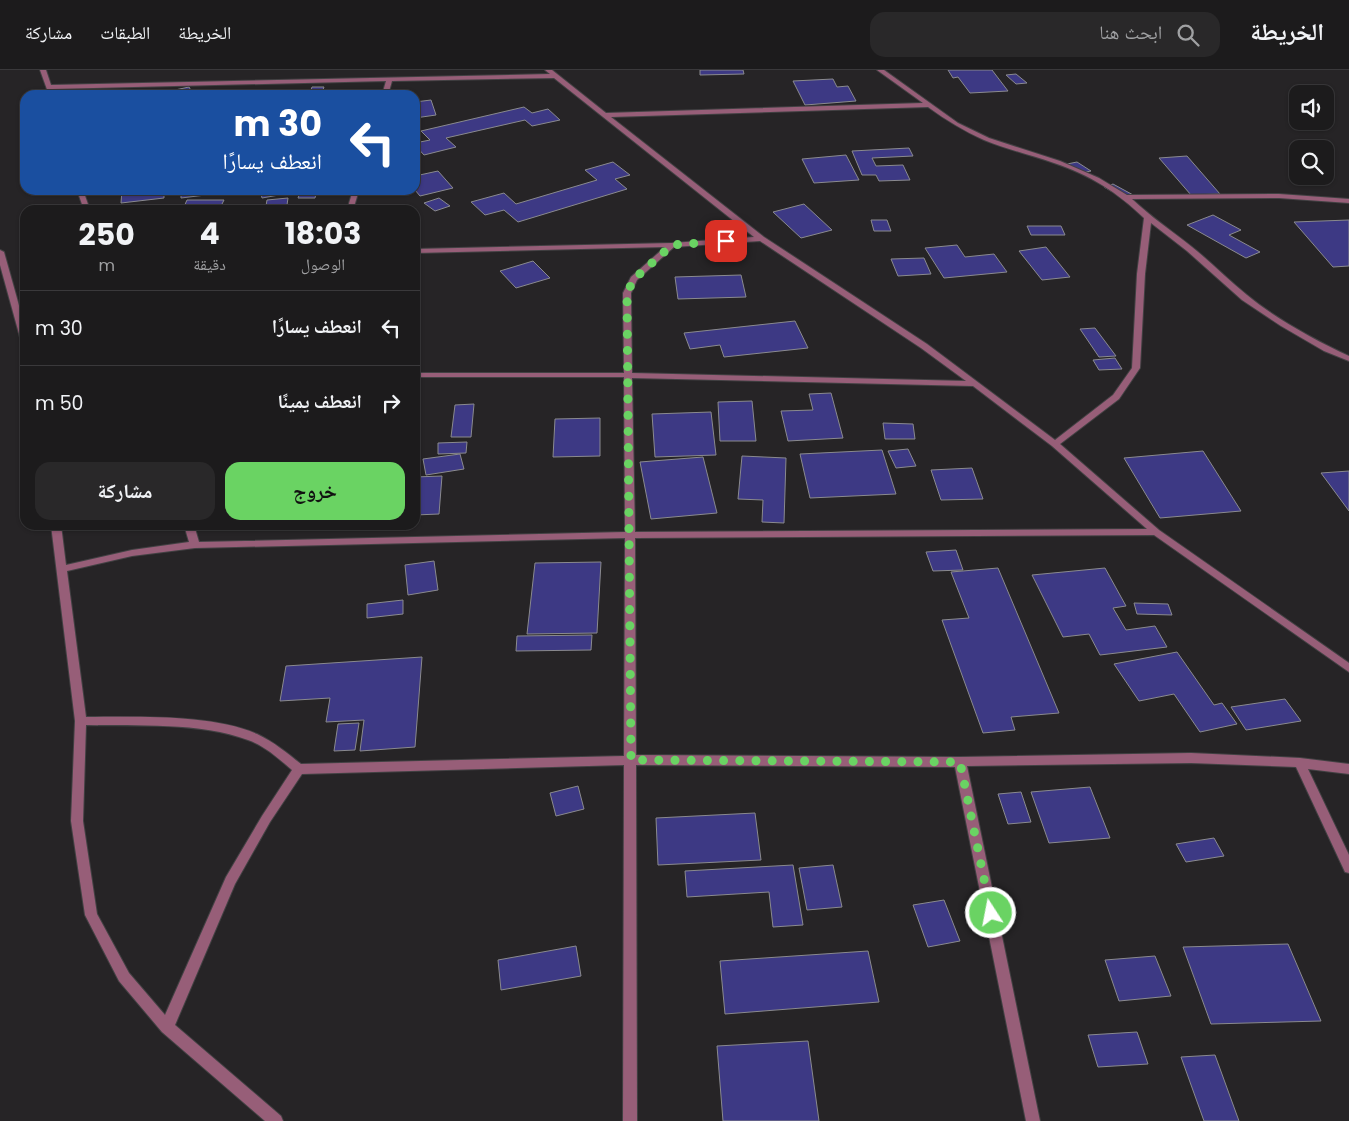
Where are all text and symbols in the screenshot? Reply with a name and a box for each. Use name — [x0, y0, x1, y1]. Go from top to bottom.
search box — [870, 12, 1220, 57]
text: الخريطة — [1250, 15, 1324, 48]
text: ابحث هنا — [1099, 19, 1162, 46]
text: مشاركة — [25, 20, 72, 45]
text: الطبقات — [100, 20, 150, 45]
text: الخريطة — [178, 20, 231, 45]
icon: search — [1174, 21, 1202, 49]
map controls — [1289, 85, 1334, 185]
button: sound — [1289, 85, 1334, 130]
text: 30 m — [234, 99, 322, 148]
icon: left — [340, 110, 405, 175]
button: search — [1289, 140, 1334, 185]
text: انعطف يسارًا — [222, 146, 322, 177]
text: 4 — [199, 212, 220, 255]
text: 18:03 — [284, 212, 361, 255]
text: 250 — [79, 213, 135, 256]
pin — [705, 220, 747, 262]
icon: arrive — [712, 227, 740, 255]
text: دقيقة — [193, 253, 226, 276]
text: الوصول — [301, 253, 345, 276]
text: m — [98, 254, 115, 277]
text: انعطف يسارًا — [272, 313, 362, 340]
icon: left — [377, 314, 405, 342]
text: 30 m — [35, 315, 83, 342]
text: انعطف يمينًا — [277, 388, 362, 415]
icon: right — [377, 389, 405, 417]
text: 50 m — [35, 390, 84, 417]
button: مشاركة — [35, 462, 215, 520]
button: خروج — [225, 462, 405, 520]
position arrow — [964, 886, 1016, 938]

